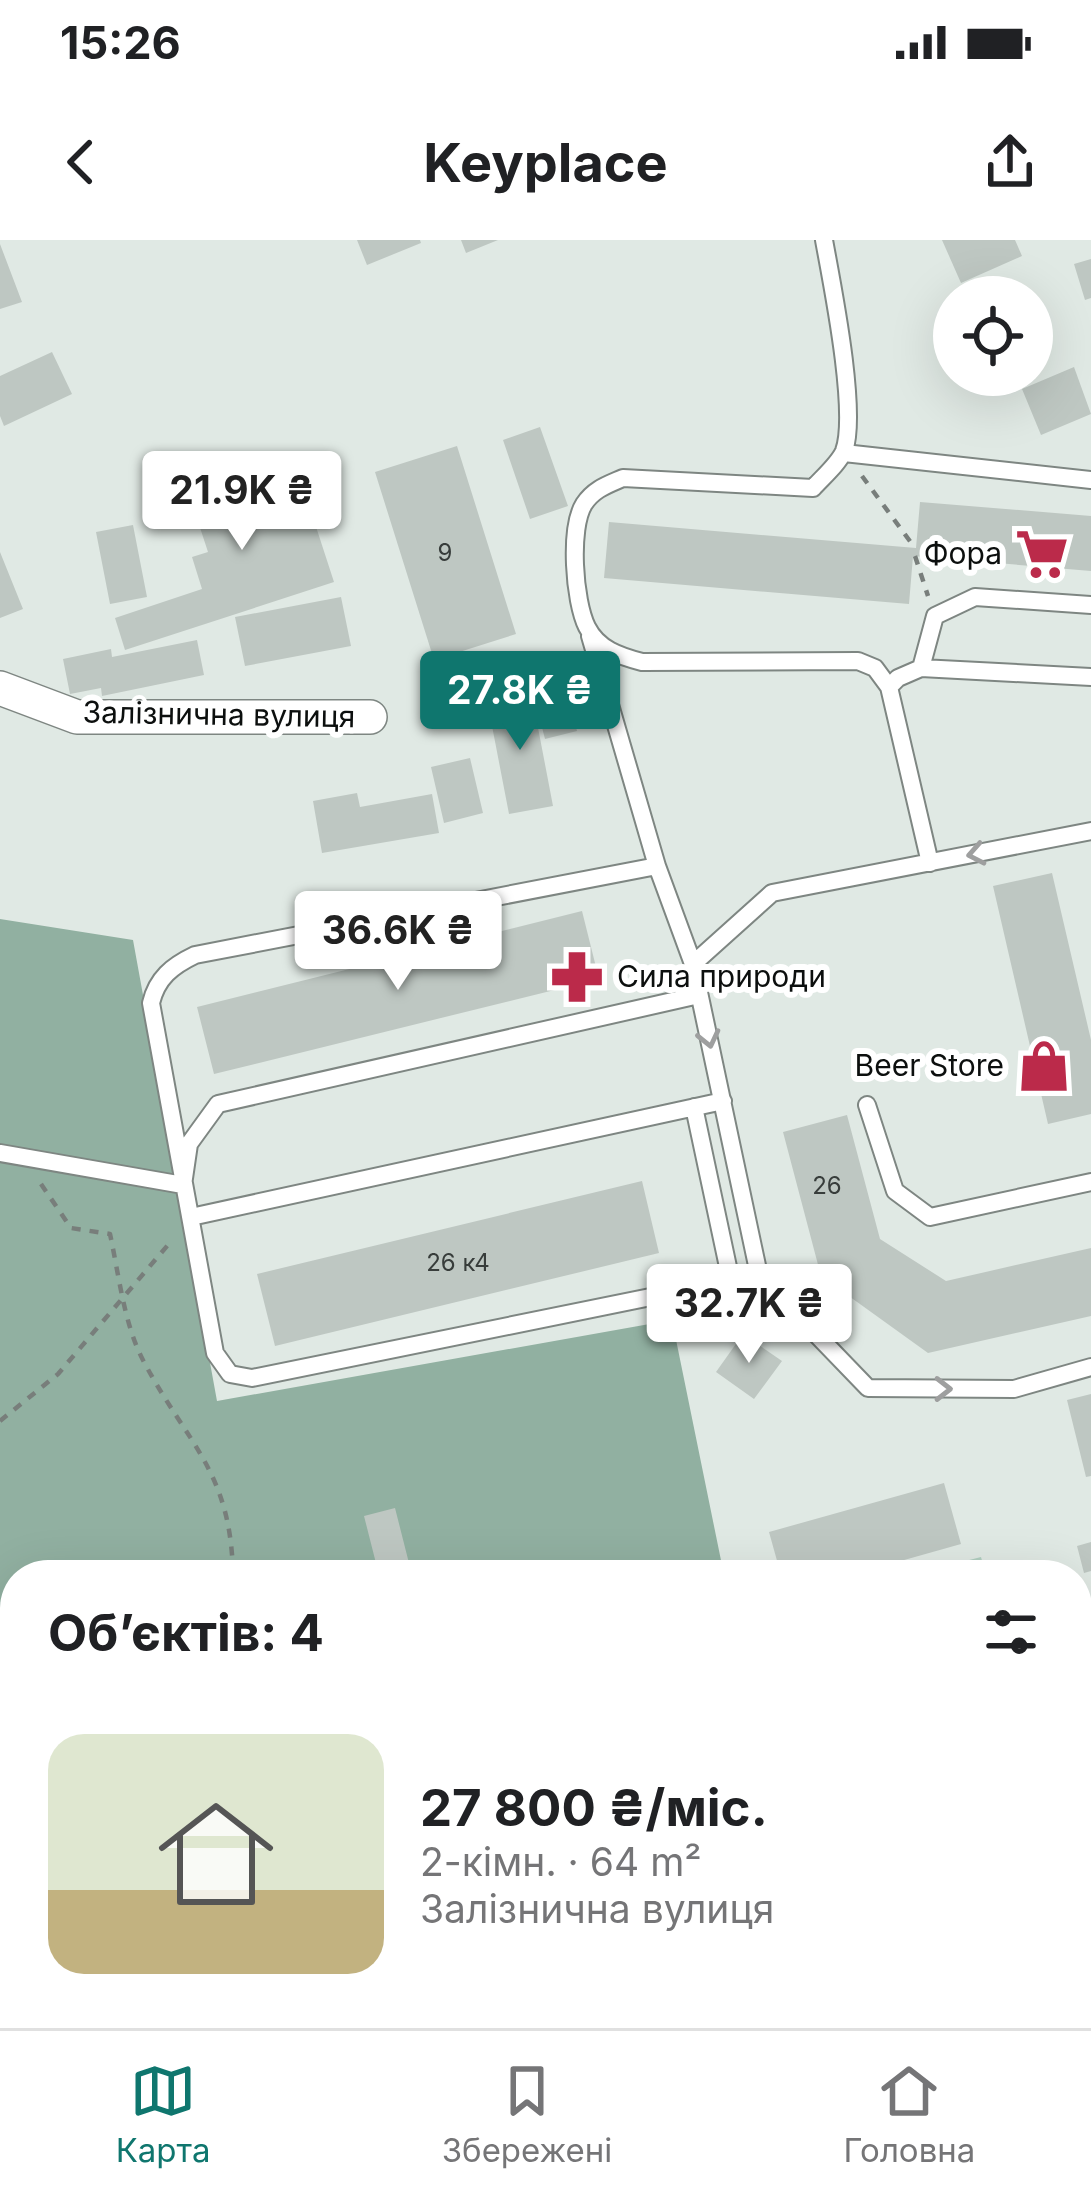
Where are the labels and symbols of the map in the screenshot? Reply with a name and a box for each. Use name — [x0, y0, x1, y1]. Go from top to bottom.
pin: 21.9K ₴ — [131, 451, 353, 553]
supermarket icon: Фора — [1013, 525, 1071, 583]
place label: Фора — [924, 535, 1002, 571]
house number: 9 — [438, 538, 452, 567]
pin: 27.8K ₴ — [409, 651, 631, 753]
street label: Залізнична вулиця — [82, 694, 356, 734]
one-way arrow — [967, 840, 987, 866]
pin: 36.6K ₴ — [287, 891, 509, 993]
pharmacy icon: Сила природи — [548, 948, 606, 1006]
place label: Сила природи — [617, 958, 826, 994]
one-way arrow — [695, 1028, 720, 1048]
shop icon: Beer Store — [1015, 1037, 1073, 1095]
place label: Beer Store — [855, 1047, 1004, 1083]
house number: 26 — [812, 1171, 842, 1200]
house number: 26 к4 — [426, 1248, 490, 1277]
pin: 32.7K ₴ — [638, 1264, 860, 1366]
one-way arrow — [935, 1376, 953, 1402]

